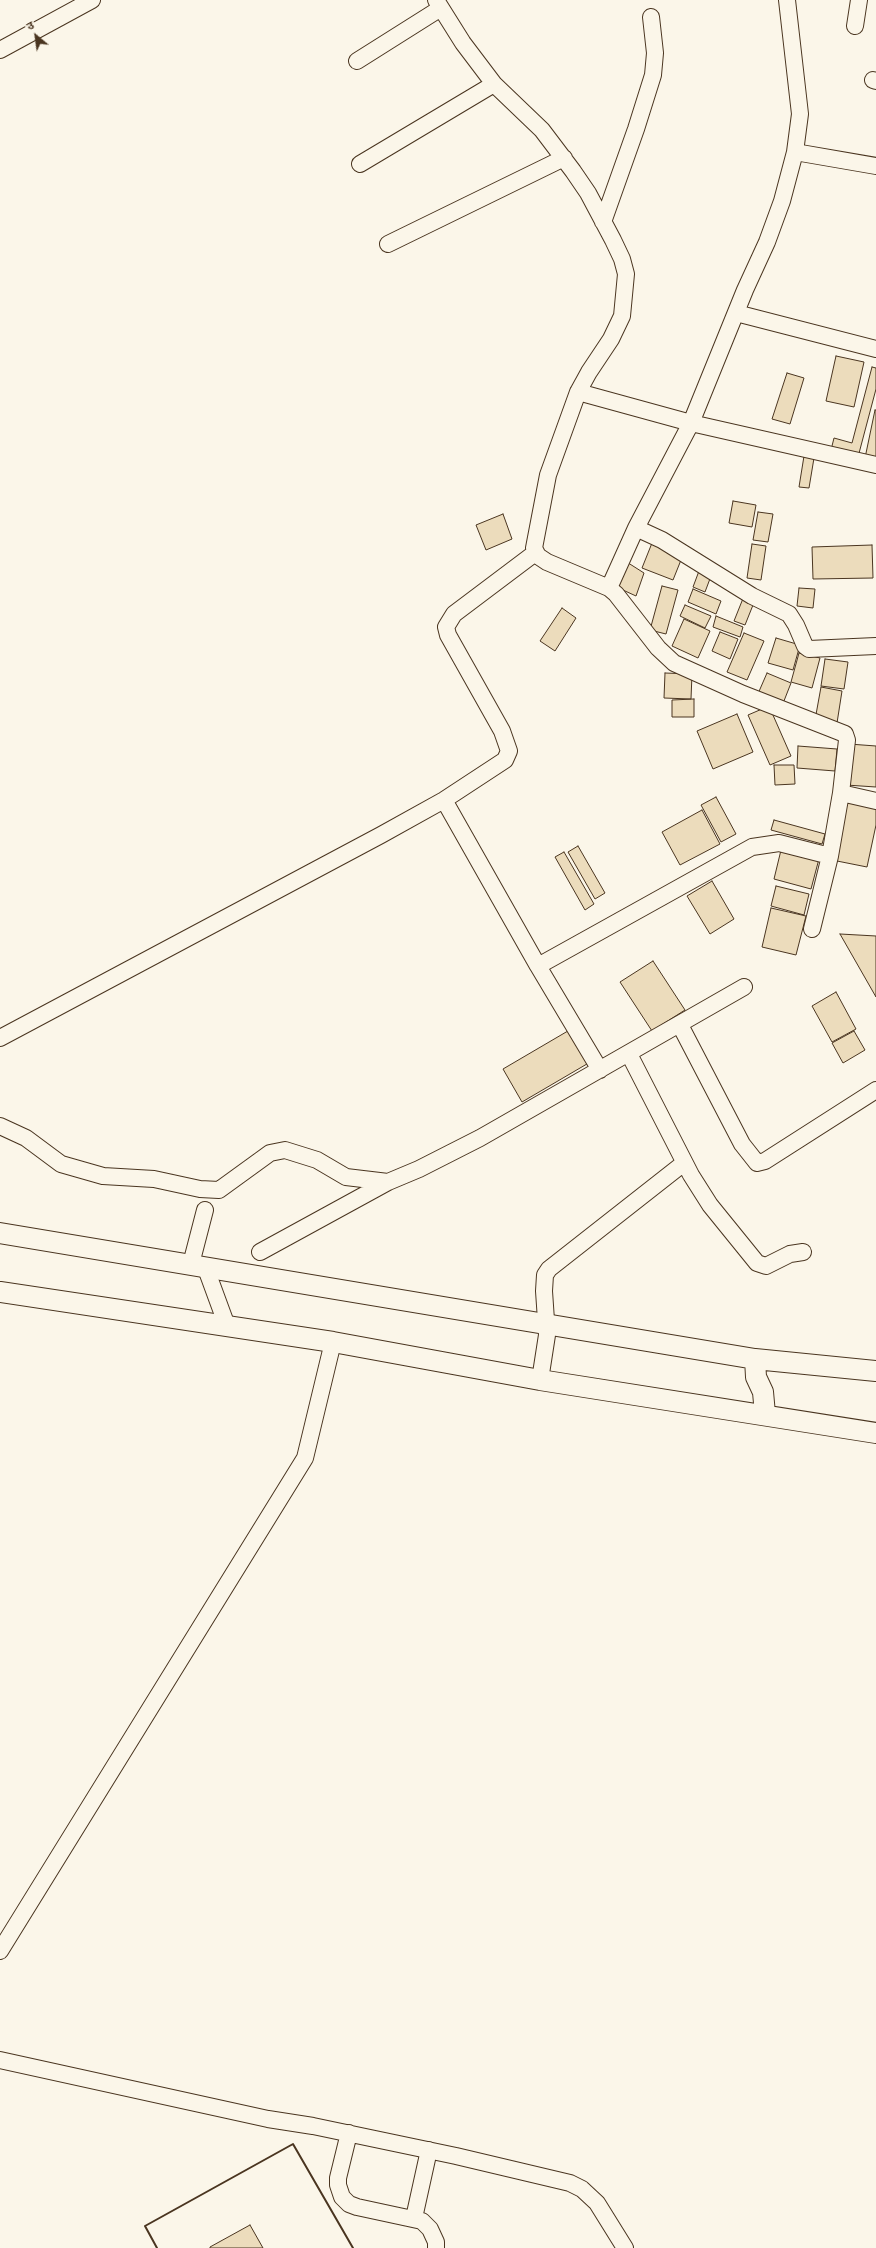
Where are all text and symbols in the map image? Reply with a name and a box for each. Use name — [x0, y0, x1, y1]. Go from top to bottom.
north arrow — [16, 16, 56, 56]
text: उ — [24, 18, 36, 33]

